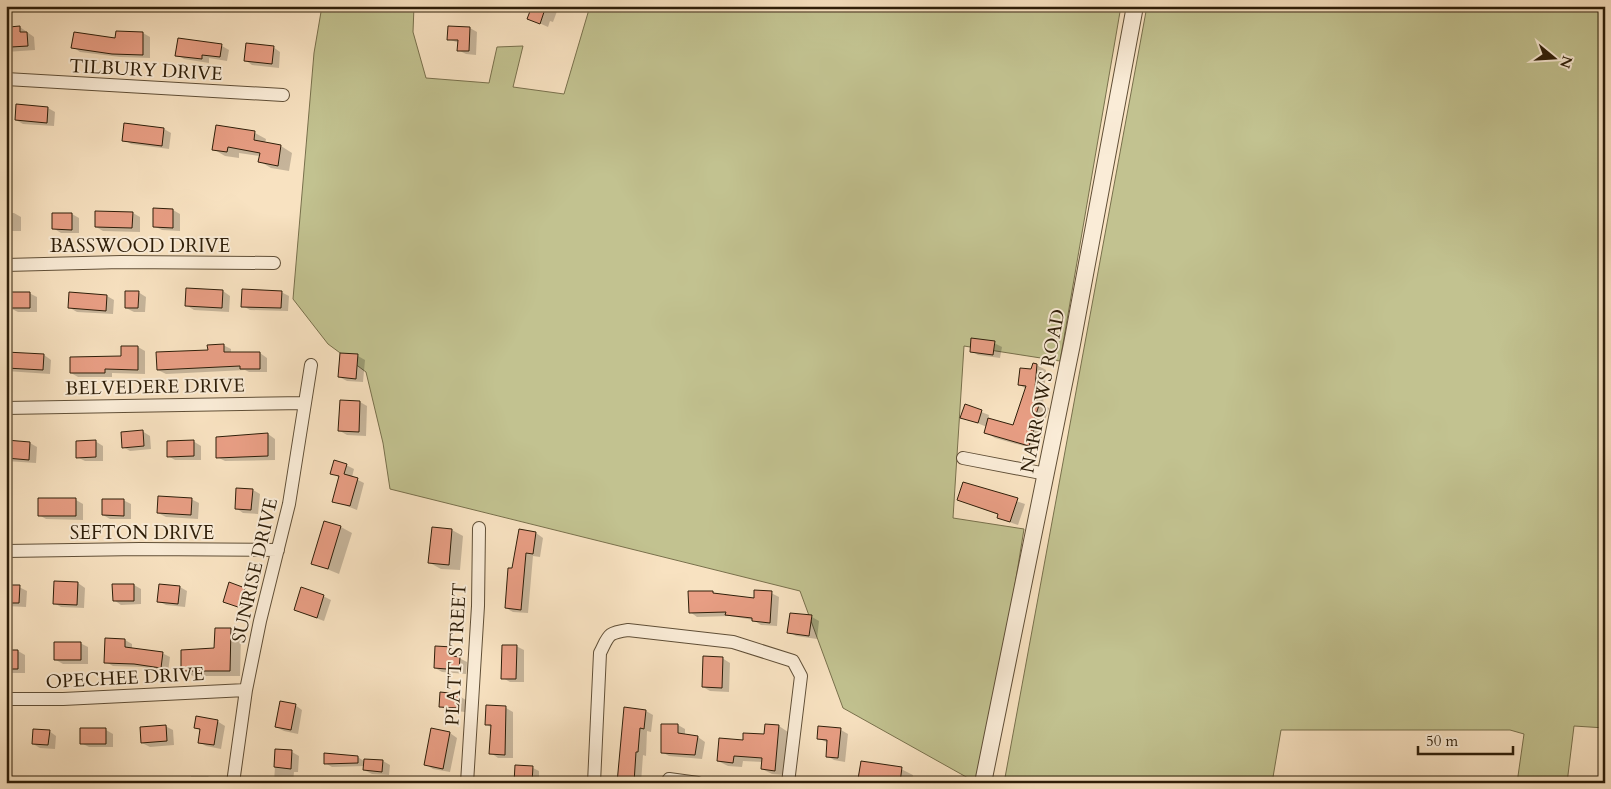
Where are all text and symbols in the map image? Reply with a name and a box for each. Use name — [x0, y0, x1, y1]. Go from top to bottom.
north arrow — [1528, 32, 1578, 82]
street label: TILBURY DRIVE — [69, 53, 223, 87]
text: N — [1555, 53, 1577, 71]
street label: BASSWOOD DRIVE — [50, 233, 230, 259]
street label: NARROWS ROAD — [1014, 307, 1072, 475]
street label: BELVEDERE DRIVE — [65, 372, 245, 402]
street label: SUNRISE DRIVE — [226, 495, 284, 645]
street label: SEFTON DRIVE — [70, 520, 214, 546]
street label: PLATT STREET — [439, 582, 473, 726]
street label: OPECHEE DRIVE — [45, 661, 205, 695]
scale bar — [1418, 724, 1514, 756]
text: 50 m — [1426, 731, 1458, 751]

